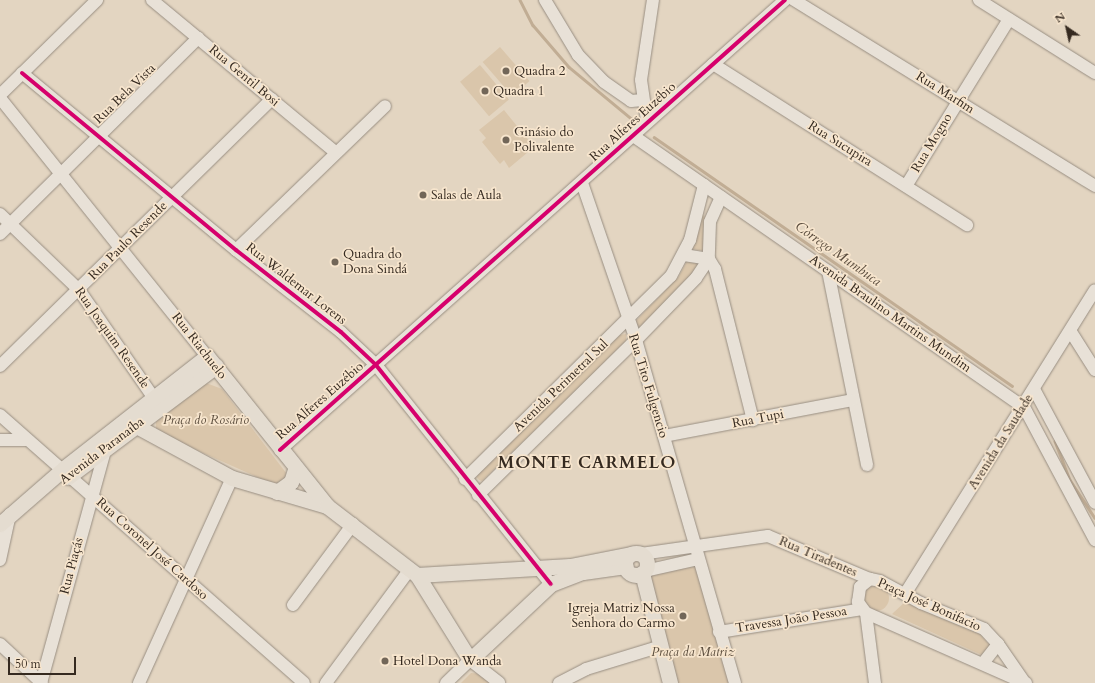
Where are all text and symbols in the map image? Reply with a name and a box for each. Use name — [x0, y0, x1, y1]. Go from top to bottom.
north arrow — [1047, 8, 1087, 48]
text: N — [1052, 9, 1068, 27]
street label: Rua Gentil Bosi — [206, 42, 282, 110]
street label: Rua Bela Vista — [91, 61, 159, 127]
place label: Quadra 2 — [514, 63, 565, 79]
marker: Quadra 2 — [501, 66, 511, 76]
street label: Rua Marfim — [913, 69, 977, 117]
street label: Rua Alferes Euzébio — [587, 79, 679, 165]
place label: Quadra 1 — [493, 83, 544, 99]
marker: Quadra 1 — [480, 86, 490, 96]
street label: Rua Mogno — [908, 111, 956, 175]
street label: Rua Sucupira — [805, 118, 875, 170]
place label: Ginásio do Polivalente — [514, 125, 574, 156]
marker: Ginásio do Polivalente — [501, 135, 511, 145]
place label: Salas de Aula — [431, 187, 502, 203]
marker: Salas de Aula — [418, 190, 428, 200]
street label: Rua Paulo Resende — [85, 198, 171, 284]
water label: Córrego Mumbuca — [792, 218, 884, 290]
street label: Rua Waldemar Lorens — [243, 240, 349, 328]
place label: Quadra do Dona Sindá — [343, 247, 407, 278]
street label: Avenida Braulino Martins Mundim — [806, 252, 974, 376]
marker: Quadra do Dona Sindá — [330, 257, 340, 267]
street label: Rua Joaquim Resende — [71, 284, 153, 392]
street label: Rua Riachuelo — [168, 310, 230, 382]
street label: Rua Tito Fulgencio — [625, 332, 671, 440]
street label: Avenida Perimetral Sul — [510, 337, 612, 435]
street label: Rua Alferes Euzébio — [273, 359, 367, 443]
street label: Avenida da Saudade — [965, 391, 1037, 493]
street label: Rua Tupi — [731, 406, 785, 432]
park label: Praça do Rosário — [163, 412, 249, 428]
street label: Avenida Paranaíba — [57, 414, 147, 488]
district label: MONTE CARMELO — [498, 453, 676, 473]
street label: Rua Coronel José Cardoso — [93, 495, 211, 603]
street label: Rua Tiradentes — [777, 534, 859, 580]
street label: Rua Piaçás — [57, 536, 87, 596]
street label: Praça José Bonifacio — [875, 575, 983, 635]
place label: Igreja Matriz Nossa Senhora do Carmo — [568, 601, 675, 632]
street label: Travessa João Pessoa — [734, 603, 848, 637]
marker: Igreja Matriz Nossa Senhora do Carmo — [678, 611, 688, 621]
park label: Praça da Matriz — [651, 644, 735, 660]
scale bar — [10, 649, 78, 675]
place label: Hotel Dona Wanda — [393, 653, 502, 669]
text: 50 m — [15, 656, 41, 672]
marker: Hotel Dona Wanda — [380, 656, 390, 666]

